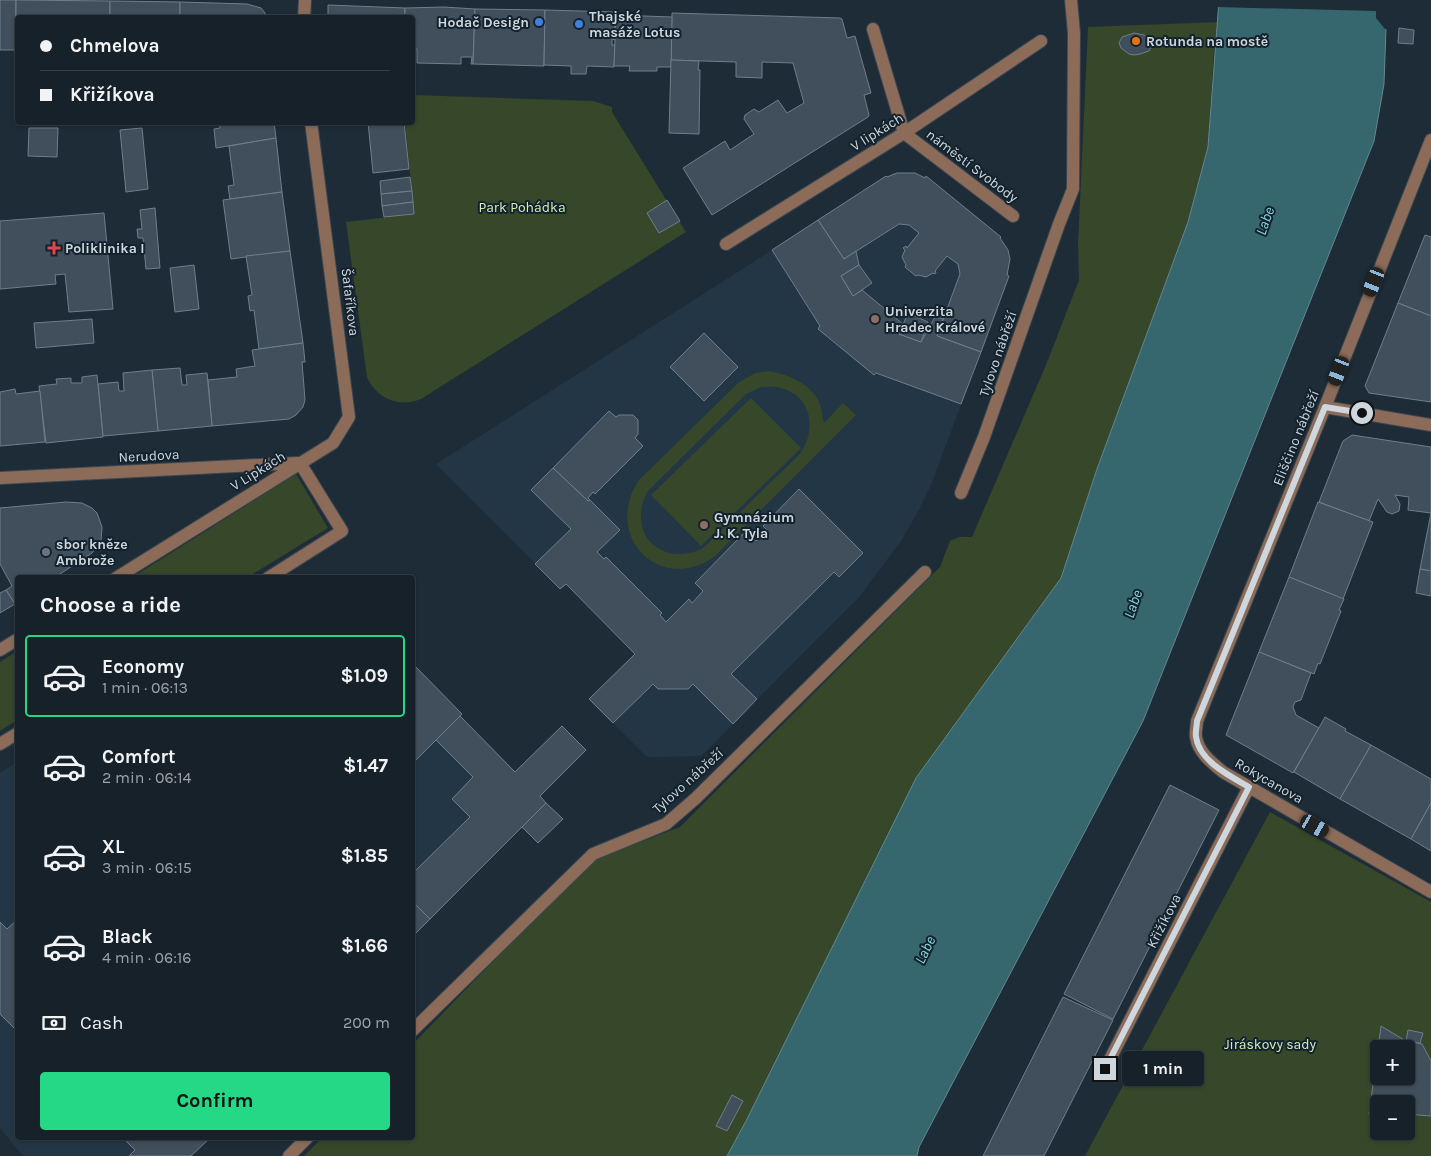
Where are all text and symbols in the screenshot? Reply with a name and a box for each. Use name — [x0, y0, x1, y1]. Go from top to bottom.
place label: Thajské masáže Lotus — [589, 8, 680, 41]
place label: Hodač Design — [438, 14, 529, 31]
marker: Hodač Design — [533, 16, 545, 28]
marker: Thajské masáže Lotus — [573, 18, 585, 30]
place label: Rotunda na mostě — [1146, 33, 1268, 50]
text: Chmelova — [70, 35, 160, 57]
marker: Rotunda na mostě — [1130, 35, 1142, 47]
text: Křižíkova — [70, 84, 155, 106]
street label: V lipkách — [848, 109, 906, 155]
street label: náměstí Svobody — [923, 126, 1022, 206]
park label: Park Pohádka — [478, 199, 566, 216]
water label: Labe — [1252, 204, 1278, 238]
place label: Poliklinika I — [65, 240, 145, 257]
marker: Poliklinika I — [47, 241, 61, 255]
car — [1361, 265, 1386, 299]
street label: Šafaříkova — [337, 267, 363, 337]
place label: Univerzita Hradec Králové — [885, 303, 985, 336]
street label: Tylovo nábřeží — [975, 308, 1021, 399]
marker: Univerzita Hradec Králové — [869, 313, 881, 325]
car — [1326, 354, 1351, 388]
street label: Eliščino nábřeží — [1269, 387, 1323, 488]
route start — [1351, 402, 1373, 424]
street label: Nerudova — [118, 446, 180, 466]
street label: V Lipkách — [227, 448, 289, 494]
place label: Gymnázium J. K. Tyla — [714, 509, 794, 542]
marker: Gymnázium J. K. Tyla — [698, 519, 710, 531]
place label: sbor kněze Ambrože — [56, 536, 128, 569]
marker: sbor kněze Ambrože — [40, 546, 52, 558]
water label: Labe — [1120, 587, 1146, 621]
text: Choose a ride — [40, 592, 181, 618]
icon: car — [42, 654, 87, 699]
text: Economy — [102, 656, 184, 678]
text: $1.09 — [340, 665, 388, 687]
text: 1 min · 06:13 — [102, 678, 188, 697]
icon: car — [42, 744, 87, 789]
street label: Tylovo nábřeží — [649, 744, 728, 817]
text: Comfort — [102, 746, 176, 768]
text: $1.47 — [343, 755, 388, 777]
street label: Rokycanova — [1232, 755, 1306, 807]
text: 2 min · 06:14 — [102, 768, 192, 787]
car — [1298, 812, 1331, 840]
icon: car — [42, 834, 87, 879]
text: XL — [102, 836, 124, 858]
text: $1.85 — [341, 845, 388, 867]
text: 3 min · 06:15 — [102, 858, 192, 877]
street label: Křižíkova — [1143, 891, 1185, 951]
icon: car — [42, 924, 87, 969]
text: Black — [102, 926, 153, 948]
water label: Labe — [911, 933, 939, 967]
text: $1.66 — [341, 935, 388, 957]
text: 4 min · 06:16 — [102, 948, 191, 967]
icon: cash — [40, 1009, 68, 1037]
text: Cash — [80, 1012, 124, 1034]
text: 200 m — [343, 1013, 390, 1032]
park label: Jiráskovy sady — [1224, 1036, 1317, 1053]
map controls — [1370, 1040, 1415, 1140]
button: + — [1370, 1040, 1415, 1085]
callout: 1 min — [1122, 1052, 1205, 1086]
route end — [1094, 1058, 1116, 1080]
text: 1 min — [1143, 1059, 1183, 1078]
button: Confirm — [40, 1072, 390, 1130]
button: − — [1370, 1095, 1415, 1140]

